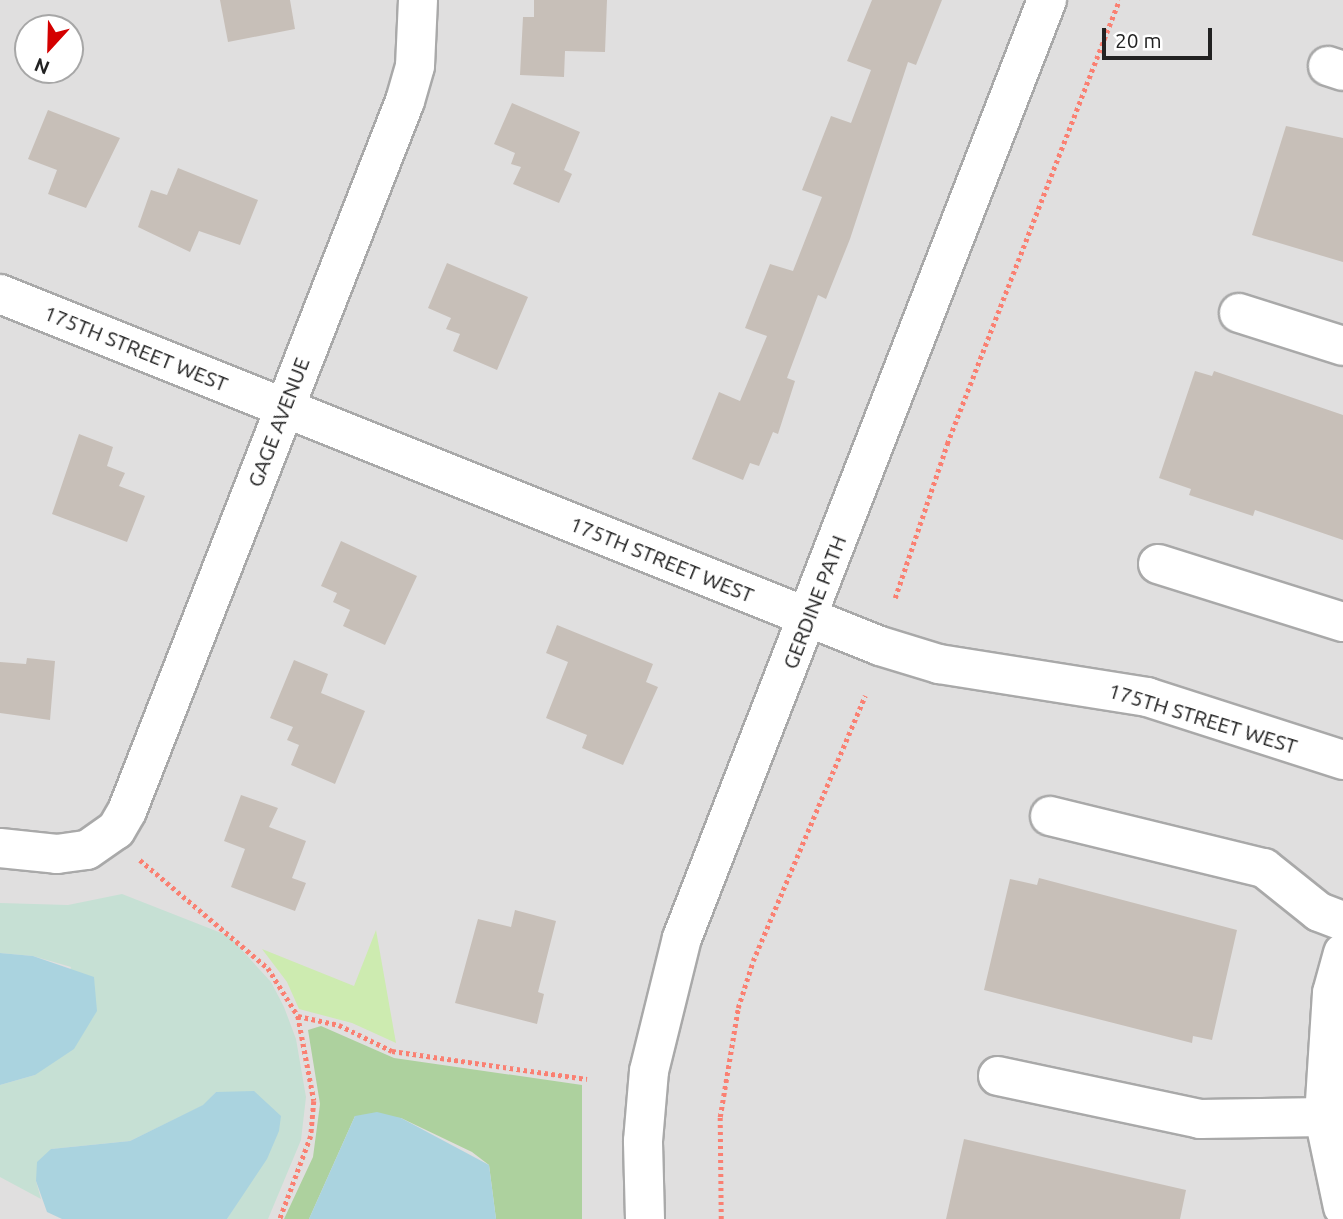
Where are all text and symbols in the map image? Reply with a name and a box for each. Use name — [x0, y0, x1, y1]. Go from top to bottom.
north arrow — [14, 14, 84, 84]
scale bar — [1105, 14, 1215, 58]
text: 20 m — [1115, 28, 1162, 52]
text: N — [31, 54, 53, 79]
street label: 175TH STREET WEST — [40, 300, 232, 396]
street label: GAGE AVENUE — [242, 354, 314, 490]
street label: 175TH STREET WEST — [566, 511, 758, 607]
street label: GERDINE PATH — [777, 532, 851, 672]
street label: 175TH STREET WEST — [1105, 677, 1301, 759]

